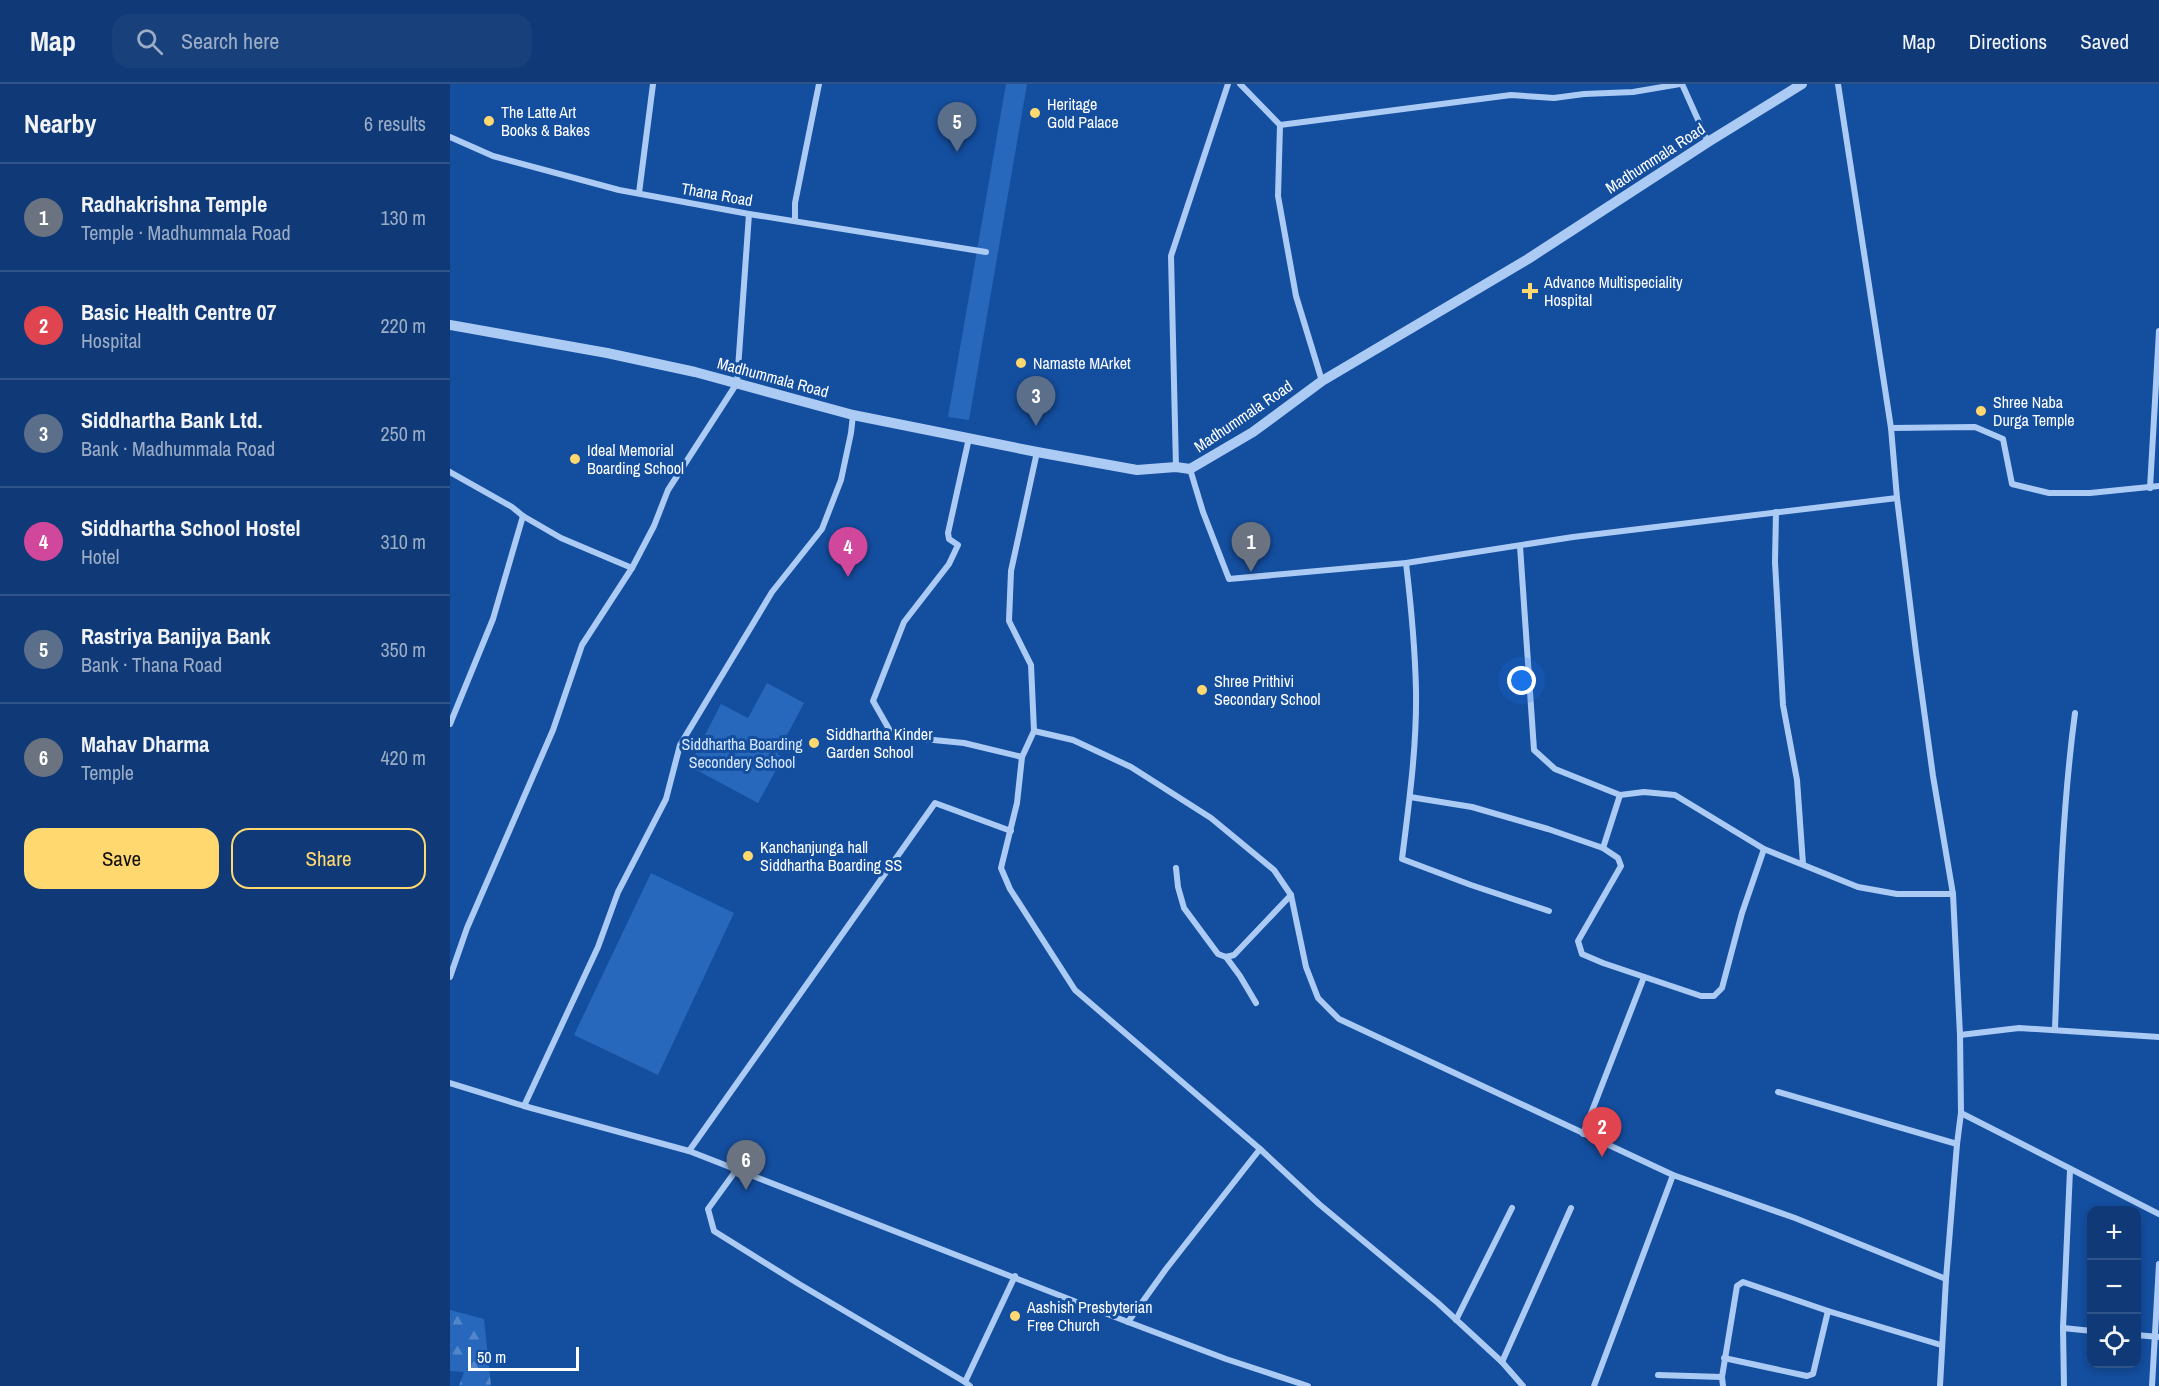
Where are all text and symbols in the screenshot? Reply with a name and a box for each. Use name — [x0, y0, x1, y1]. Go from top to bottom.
search box — [112, 14, 532, 68]
text: Map — [30, 22, 76, 60]
icon: search — [133, 25, 166, 58]
text: Search here — [181, 26, 279, 56]
text: Map — [1902, 27, 1936, 56]
text: Directions — [1969, 27, 2047, 56]
text: Saved — [2080, 27, 2129, 56]
place label: Heritage Gold Palace — [1047, 93, 1118, 133]
place label: The Latte Art Books & Bakes — [501, 101, 590, 141]
pin: 5 — [938, 103, 976, 152]
text: Nearby — [24, 106, 96, 141]
marker: Heritage Gold Palace — [1028, 106, 1042, 120]
text: 6 results — [364, 110, 426, 137]
marker: The Latte Art Books & Bakes — [482, 114, 496, 128]
street label: Madhummala Road — [1601, 118, 1709, 198]
street label: Thana Road — [680, 177, 754, 211]
text: Radhakrishna Temple — [81, 189, 267, 219]
text: 1 — [39, 204, 48, 231]
text: 130 m — [380, 204, 426, 231]
text: Temple · Madhummala Road — [81, 219, 291, 246]
place label: Advance Multispeciality Hospital — [1543, 271, 1683, 311]
marker: Advance Multispeciality Hospital — [1521, 282, 1539, 300]
text: Basic Health Centre 07 — [81, 297, 277, 327]
text: 2 — [39, 312, 48, 339]
text: 220 m — [380, 312, 426, 339]
text: Hospital — [81, 327, 141, 354]
street label: Madhummala Road — [715, 352, 831, 402]
place label: Namaste MArket — [1033, 352, 1131, 374]
marker: Namaste MArket — [1014, 356, 1028, 370]
street label: Madhummala Road — [1189, 375, 1297, 457]
pin: 3 — [1016, 376, 1056, 426]
place label: Shree Naba Durga Temple — [1993, 391, 2074, 431]
marker: Shree Naba Durga Temple — [1974, 404, 1988, 418]
text: Siddhartha Bank Ltd. — [81, 405, 262, 435]
text: 3 — [39, 420, 48, 447]
text: 250 m — [380, 420, 426, 447]
text: Bank · Madhummala Road — [81, 435, 275, 462]
place label: Ideal Memorial Boarding School — [587, 439, 684, 479]
marker: Ideal Memorial Boarding School — [568, 452, 582, 466]
text: Siddhartha School Hostel — [81, 513, 301, 543]
pin: 1 — [1232, 522, 1270, 572]
text: 4 — [39, 528, 48, 555]
text: 310 m — [380, 528, 426, 555]
pin: 4 — [828, 528, 868, 577]
text: Hotel — [81, 543, 119, 570]
text: Rastriya Banijya Bank — [81, 621, 271, 651]
text: 5 — [39, 636, 48, 663]
text: 350 m — [380, 636, 426, 663]
text: Bank · Thana Road — [81, 651, 222, 678]
your location — [1507, 666, 1536, 695]
place label: Shree Prithivi Secondary School — [1214, 670, 1321, 710]
marker: Shree Prithivi Secondary School — [1195, 683, 1209, 697]
place label: Siddhartha Kinder Garden School — [826, 723, 933, 763]
text: Mahav Dharma — [81, 729, 209, 759]
park label: Siddhartha Boarding Secondery School — [681, 733, 803, 773]
marker: Siddhartha Kinder Garden School — [807, 736, 821, 750]
text: 6 — [39, 744, 48, 771]
text: 420 m — [380, 744, 426, 771]
text: Temple — [81, 759, 134, 786]
button: Save — [24, 828, 219, 889]
button: Share — [231, 828, 426, 889]
place label: Kanchanjunga hall Siddhartha Boarding SS — [760, 836, 902, 876]
marker: Kanchanjunga hall Siddhartha Boarding SS — [741, 849, 755, 863]
pin: 2 — [1582, 1108, 1622, 1157]
pin: 6 — [726, 1140, 766, 1190]
map controls — [2087, 1206, 2141, 1368]
button: + — [2087, 1206, 2141, 1260]
button: − — [2087, 1260, 2141, 1314]
place label: Aashish Presbyterian Free Church — [1026, 1296, 1152, 1336]
marker: Aashish Presbyterian Free Church — [1008, 1309, 1022, 1323]
button: locate — [2087, 1314, 2141, 1368]
scale bar — [468, 1344, 579, 1372]
text: 50 m — [477, 1346, 506, 1368]

